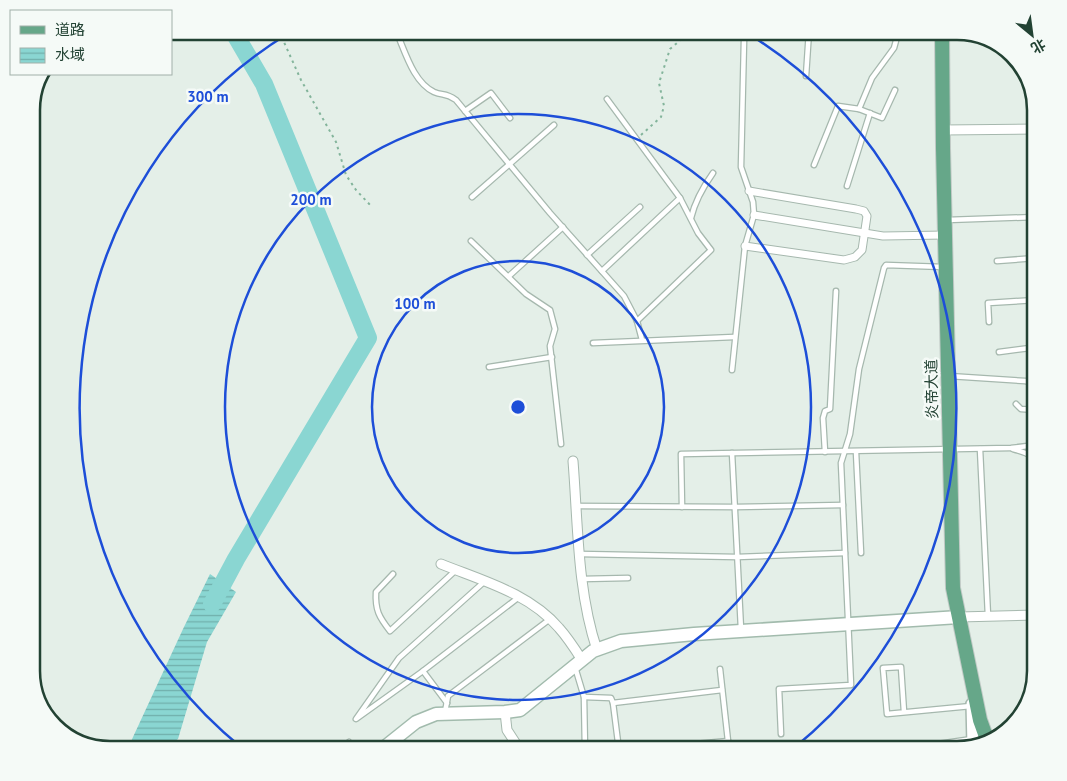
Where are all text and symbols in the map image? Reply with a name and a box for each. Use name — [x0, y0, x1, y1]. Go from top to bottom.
legend — [10, 10, 172, 75]
north arrow — [1007, 10, 1057, 60]
text: 道路 — [55, 20, 85, 39]
text: 北 — [1028, 35, 1049, 58]
text: 水域 — [55, 45, 85, 64]
text: 300 m — [187, 87, 229, 106]
text: 200 m — [290, 190, 332, 209]
text: 100 m — [394, 294, 436, 313]
street label: 炎帝大道 — [921, 359, 942, 419]
centre of rings — [509, 398, 527, 416]

